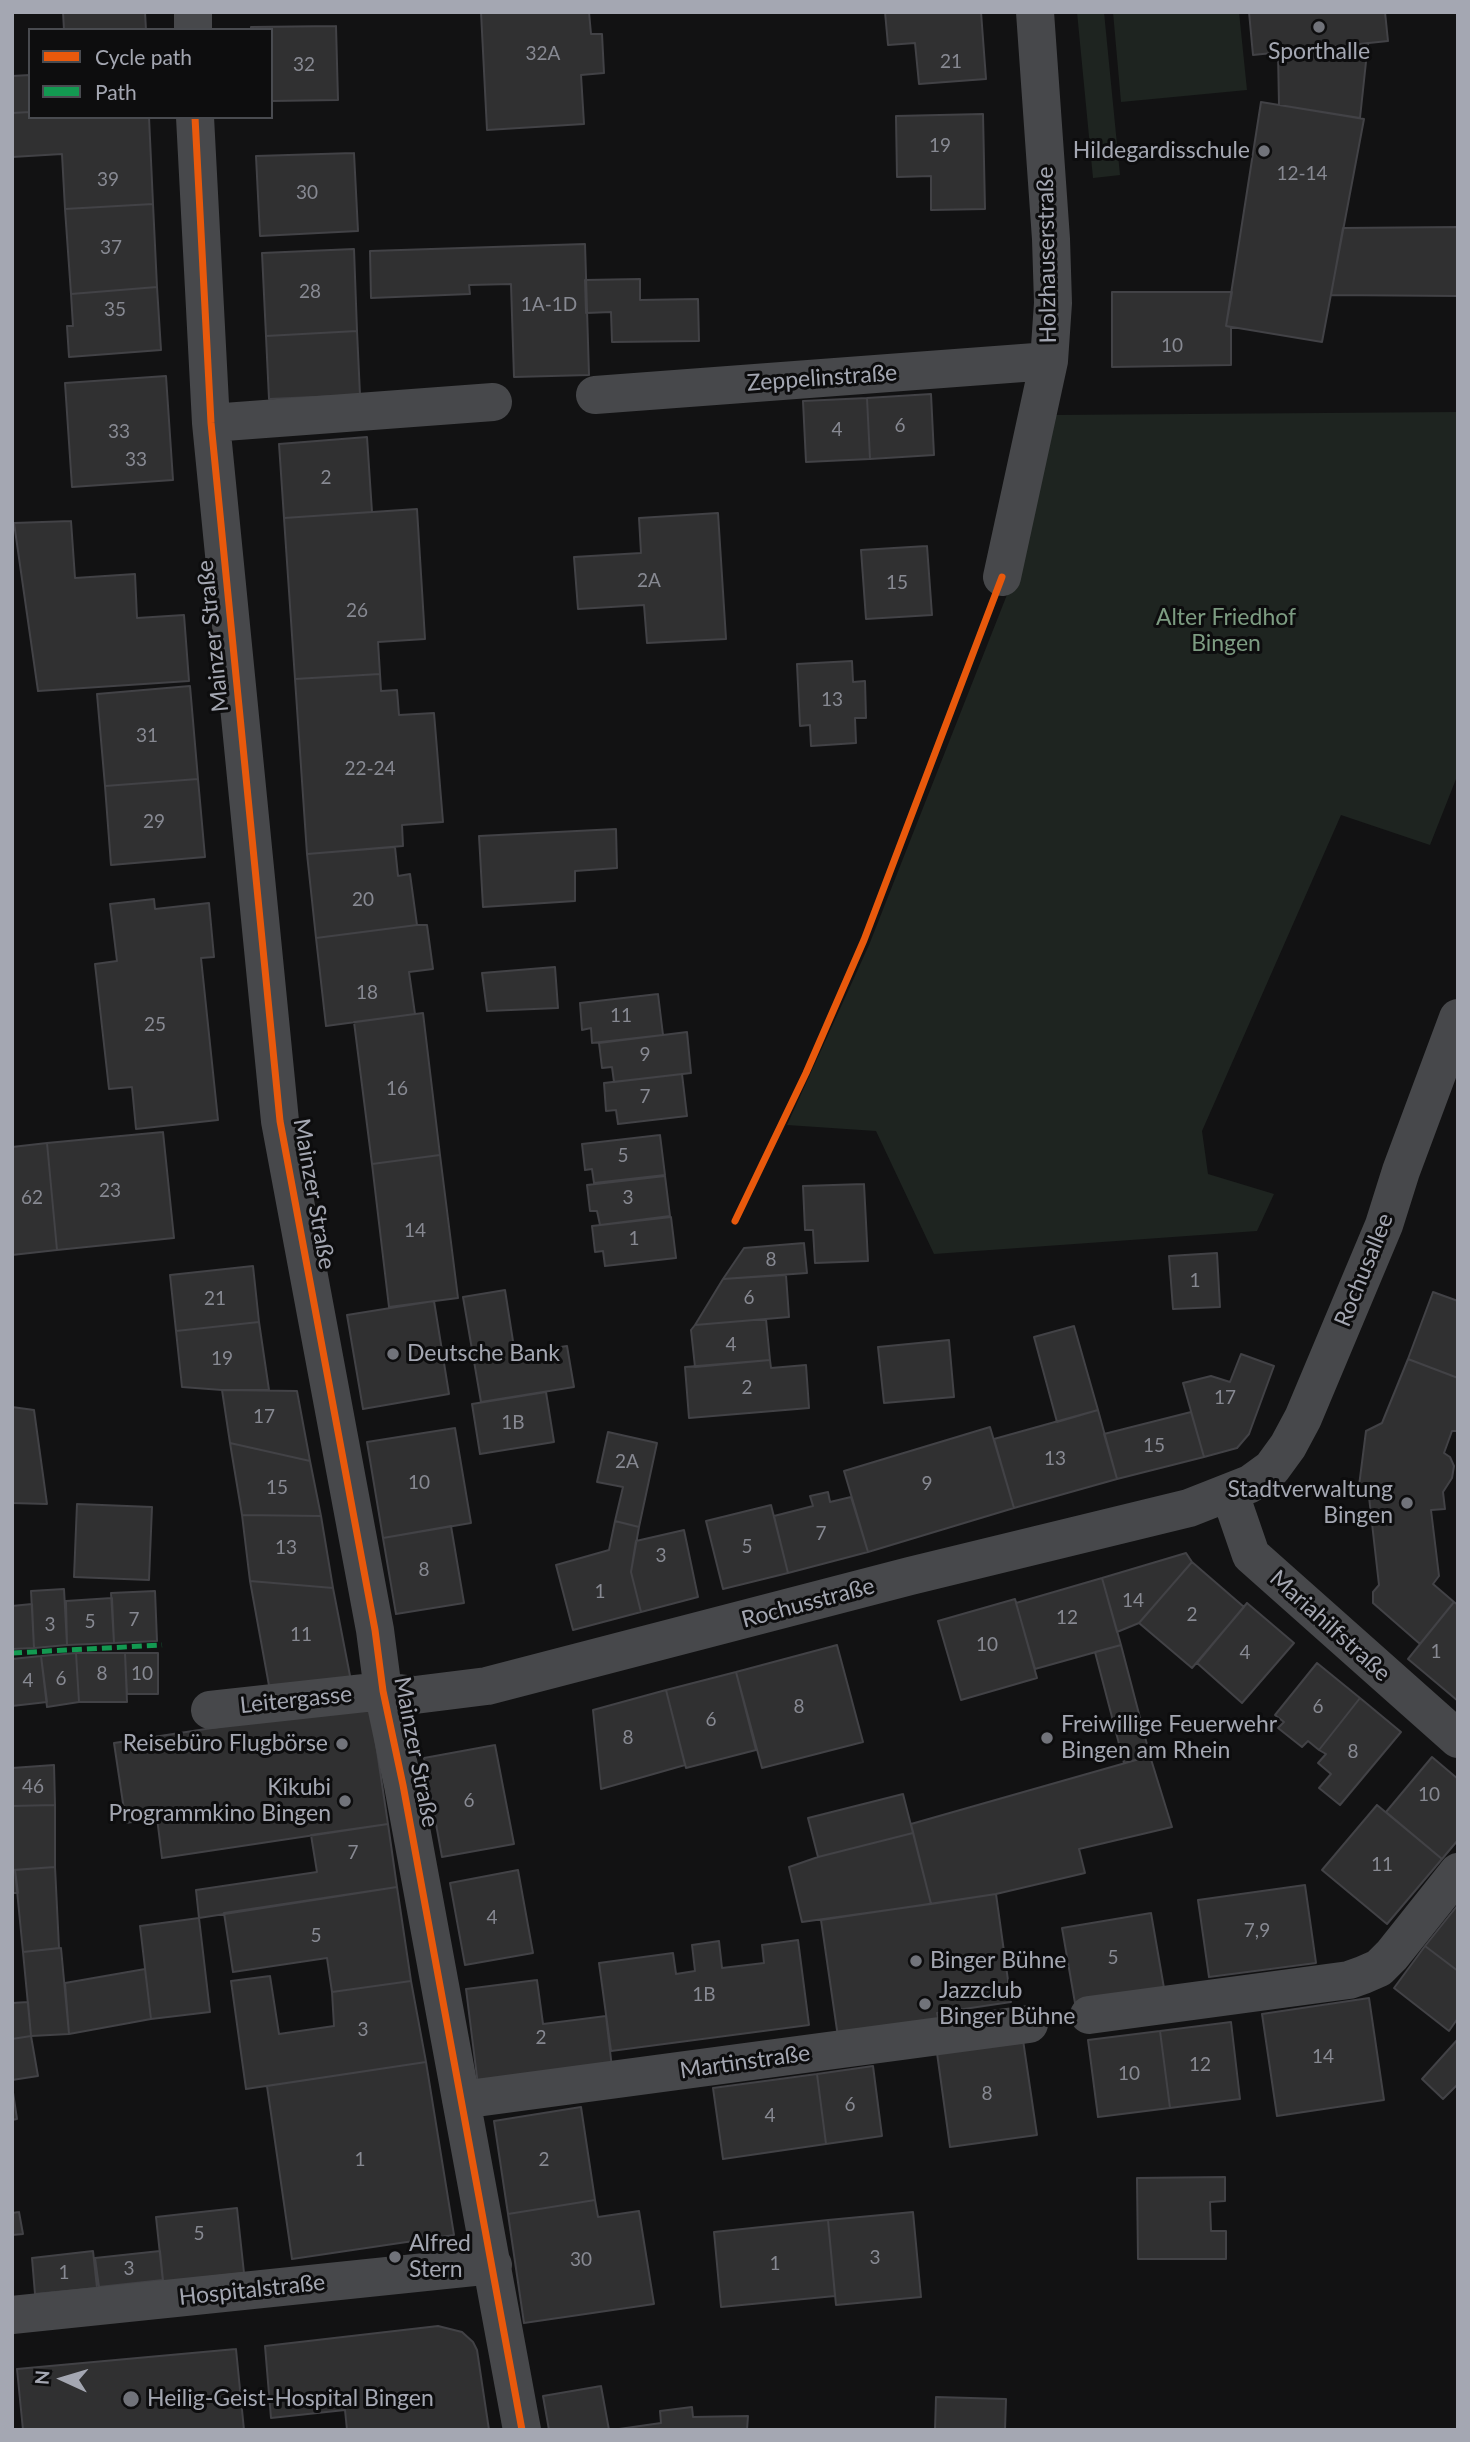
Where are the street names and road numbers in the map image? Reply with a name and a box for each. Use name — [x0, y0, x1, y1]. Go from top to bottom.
street label: Holzhauserstraße — [1032, 166, 1062, 344]
street label: Zeppelinstraße — [746, 359, 898, 397]
street label: Mainzer Straße — [191, 559, 235, 713]
street label: Mainzer Straße — [287, 1116, 341, 1272]
street label: Rochusallee — [1329, 1209, 1399, 1331]
street label: Mariahilfstraße — [1264, 1565, 1396, 1687]
street label: Rochusstraße — [738, 1572, 878, 1634]
street label: Mainzer Straße — [388, 1674, 444, 1830]
street label: Leitergasse — [239, 1680, 353, 1720]
street label: Martinstraße — [678, 2039, 812, 2085]
street label: Hospitalstraße — [177, 2269, 327, 2311]

